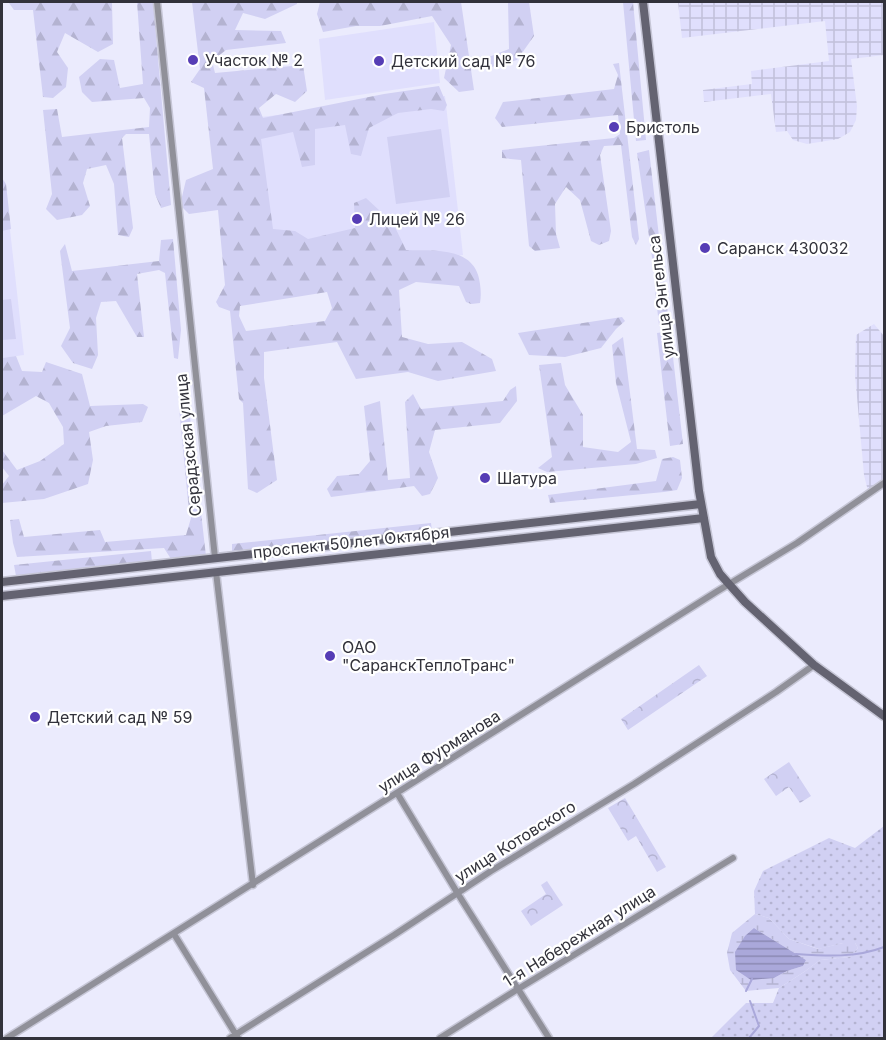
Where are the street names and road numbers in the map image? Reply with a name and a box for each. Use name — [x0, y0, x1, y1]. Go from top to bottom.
street label: улица Энгельса — [644, 234, 678, 360]
street label: Серадзская улица — [171, 373, 205, 517]
street label: проспект 50 лет Октября — [252, 522, 450, 562]
street label: улица Фурманова — [374, 705, 504, 797]
street label: улица Котовского — [451, 796, 579, 886]
street label: 1-я Набережная улица — [499, 881, 659, 991]

